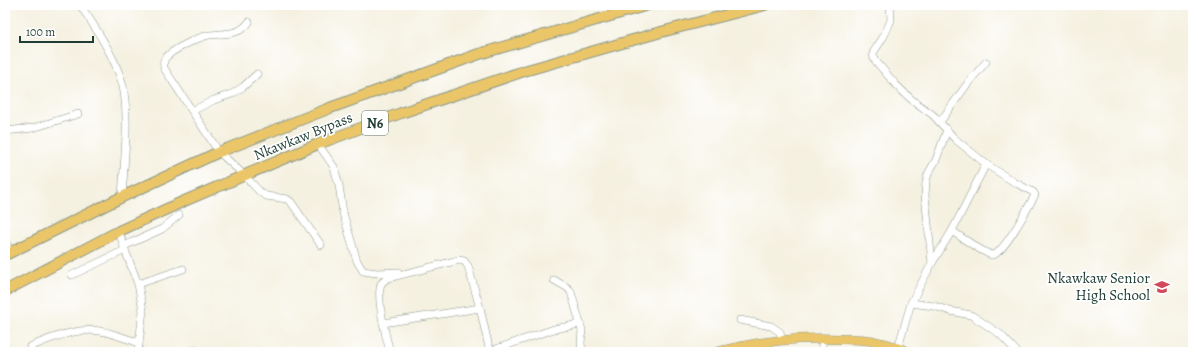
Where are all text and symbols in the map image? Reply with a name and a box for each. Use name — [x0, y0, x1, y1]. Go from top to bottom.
scale bar — [20, 18, 93, 44]
text: 100 m — [26, 24, 55, 40]
street label: Nkawkaw Bypass — [251, 107, 355, 165]
road number: N6 — [362, 111, 388, 135]
place label: Nkawkaw Senior High School — [1047, 268, 1150, 305]
school or university icon: Nkawkaw Senior High School — [1153, 278, 1171, 296]

